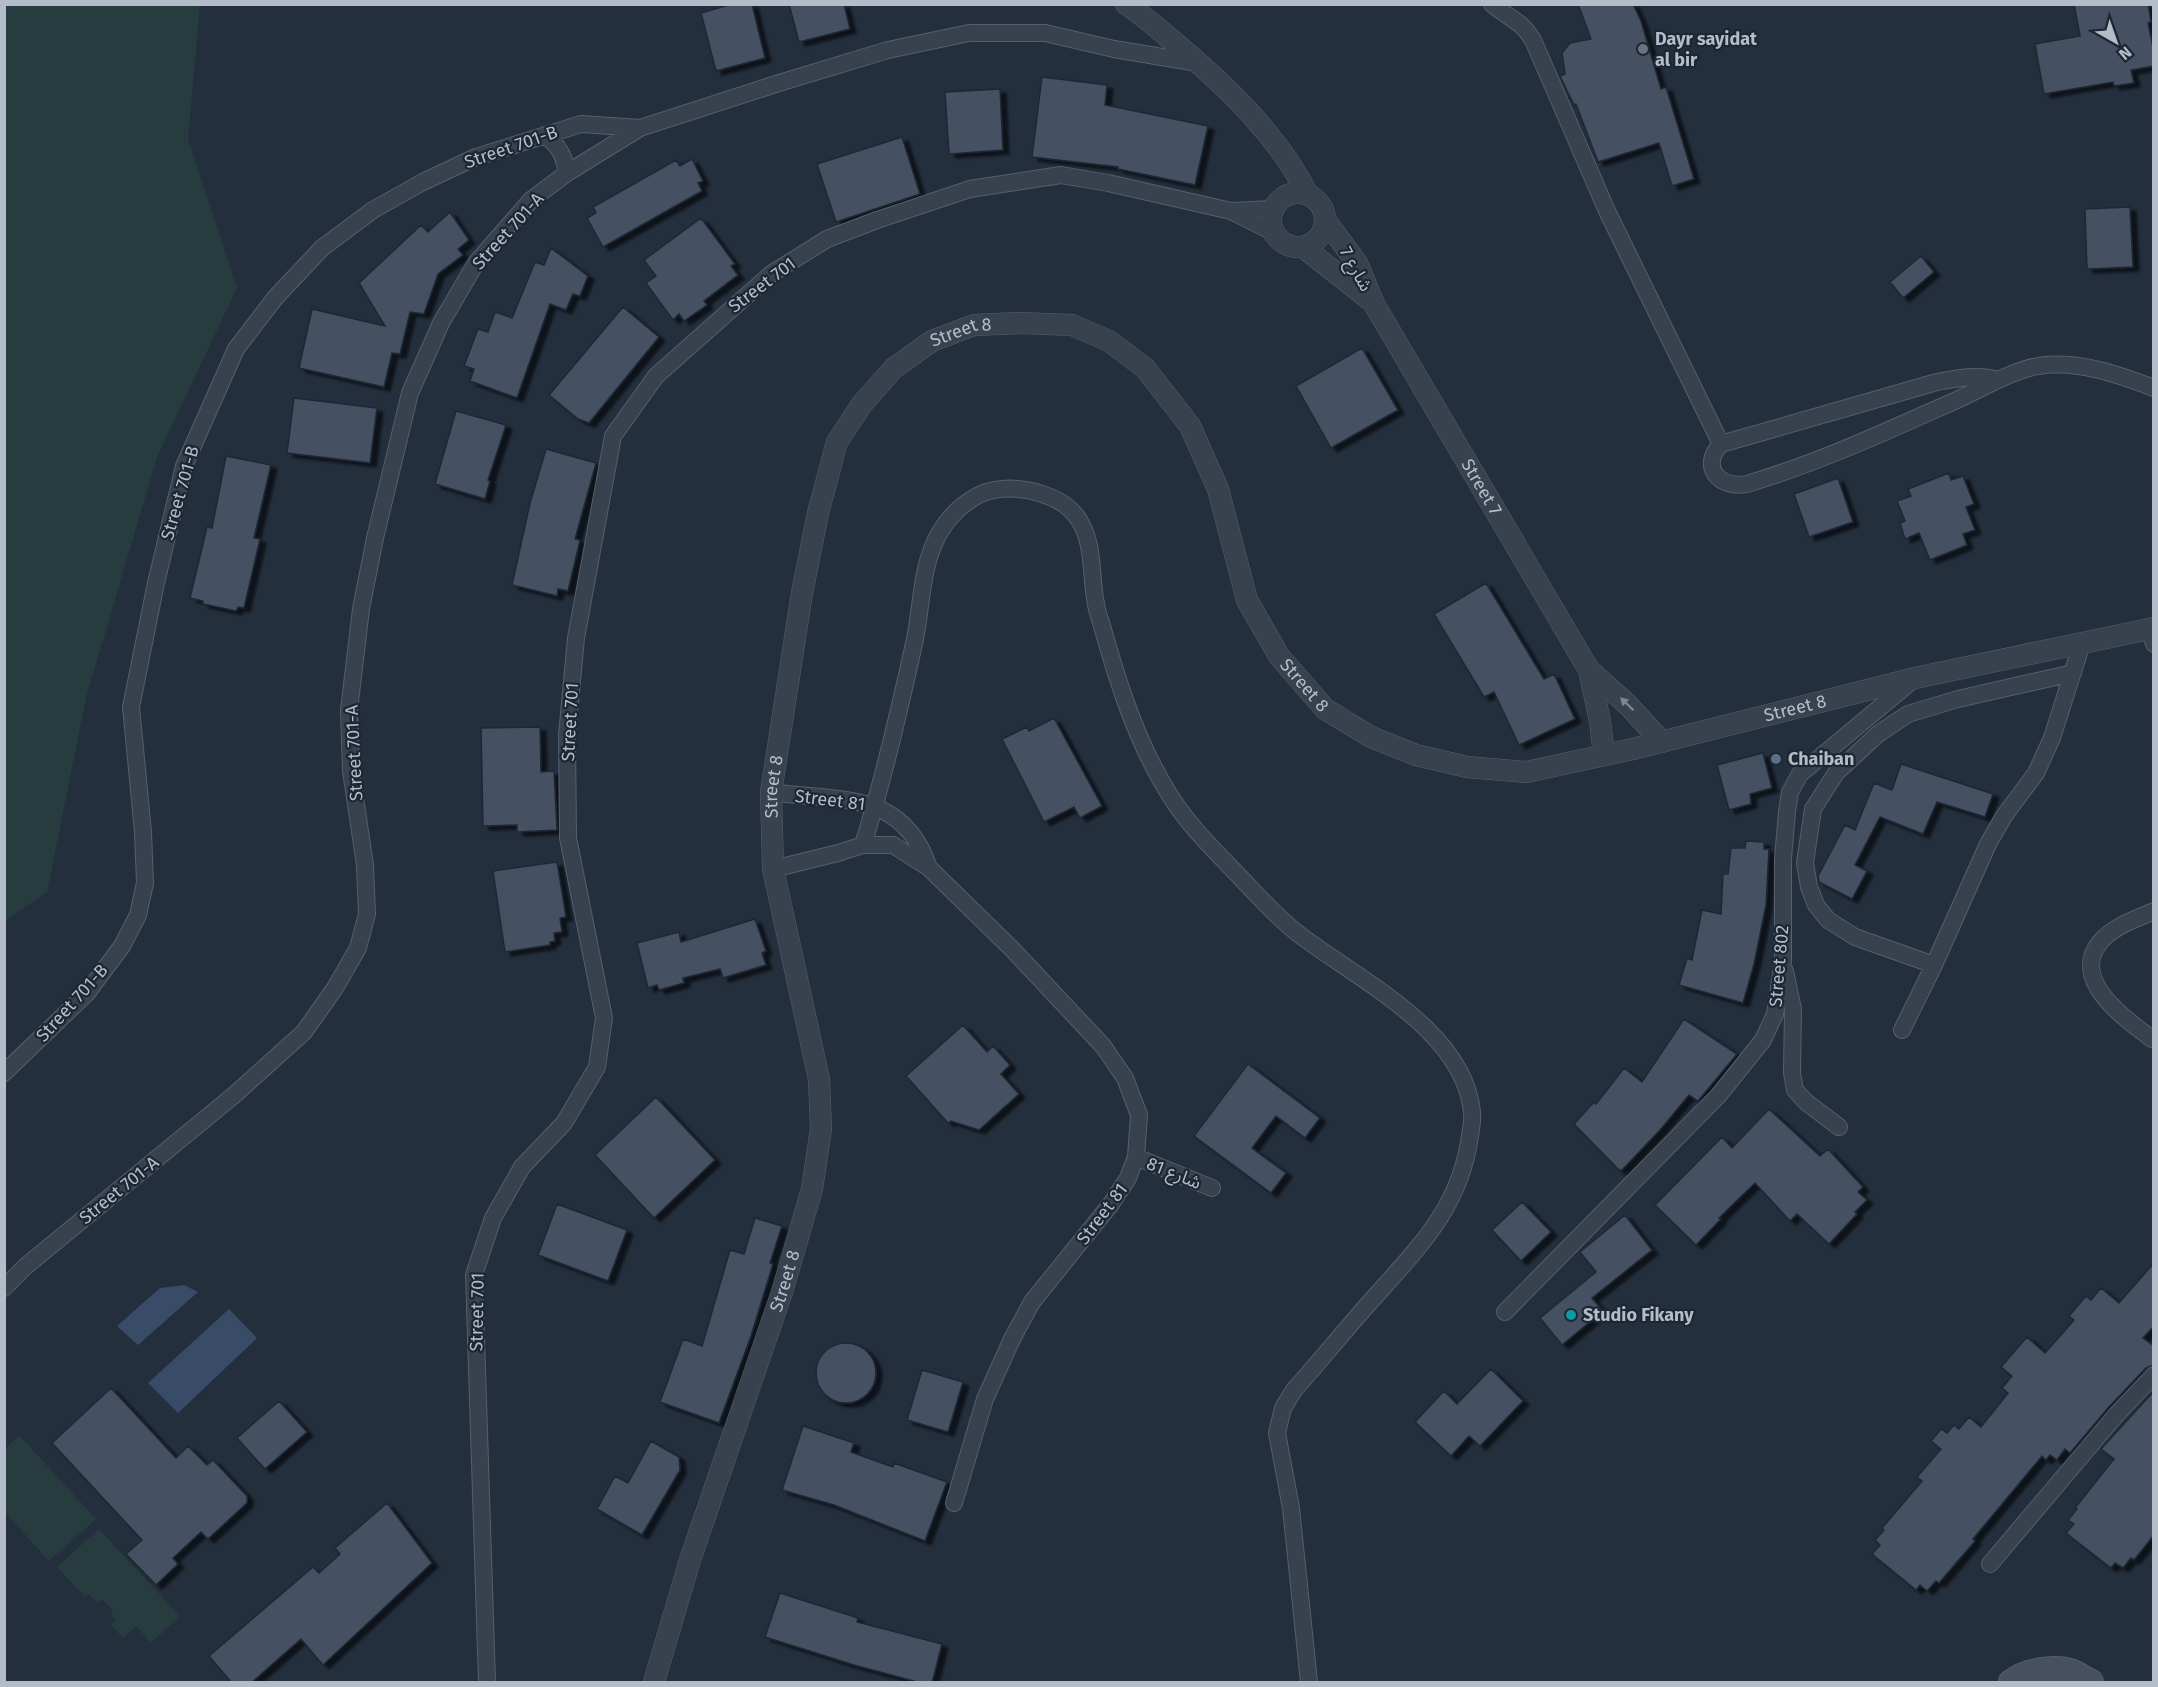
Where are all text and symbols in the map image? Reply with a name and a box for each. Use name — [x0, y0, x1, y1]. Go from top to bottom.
north arrow — [2086, 12, 2146, 72]
place label: Dayr sayidat al bir — [1655, 28, 1758, 71]
marker: Dayr sayidat al bir — [1636, 42, 1650, 56]
text: N — [2115, 42, 2135, 64]
street label: Street 701-B — [462, 121, 560, 173]
street label: Street 701-A — [468, 187, 549, 274]
street label: شارع 7 — [1332, 243, 1377, 297]
street label: Street 701 — [724, 253, 800, 317]
street label: Street 8 — [927, 313, 992, 352]
street label: Street 701-B — [156, 443, 204, 543]
street label: Street 7 — [1456, 455, 1507, 519]
street label: Street 8 — [1275, 654, 1334, 717]
street label: Street 701 — [557, 682, 583, 762]
street label: Street 8 — [1762, 690, 1829, 727]
one-way arrow — [1621, 698, 1635, 712]
street label: Street 701-A — [340, 704, 368, 802]
place label: Chaiban — [1788, 748, 1854, 770]
marker: Chaiban — [1769, 752, 1783, 766]
street label: Street 8 — [760, 753, 788, 819]
street label: Street 81 — [794, 785, 866, 815]
street label: Street 802 — [1764, 924, 1794, 1008]
street label: Street 701-B — [31, 960, 113, 1046]
street label: Street 701-A — [75, 1151, 164, 1229]
street label: شارع 81 — [1142, 1152, 1205, 1197]
street label: Street 81 — [1072, 1179, 1132, 1249]
street label: Street 8 — [765, 1247, 805, 1315]
street label: Street 701 — [465, 1272, 489, 1352]
place label: Studio Fikany — [1583, 1304, 1694, 1326]
marker: Studio Fikany — [1564, 1308, 1578, 1322]

